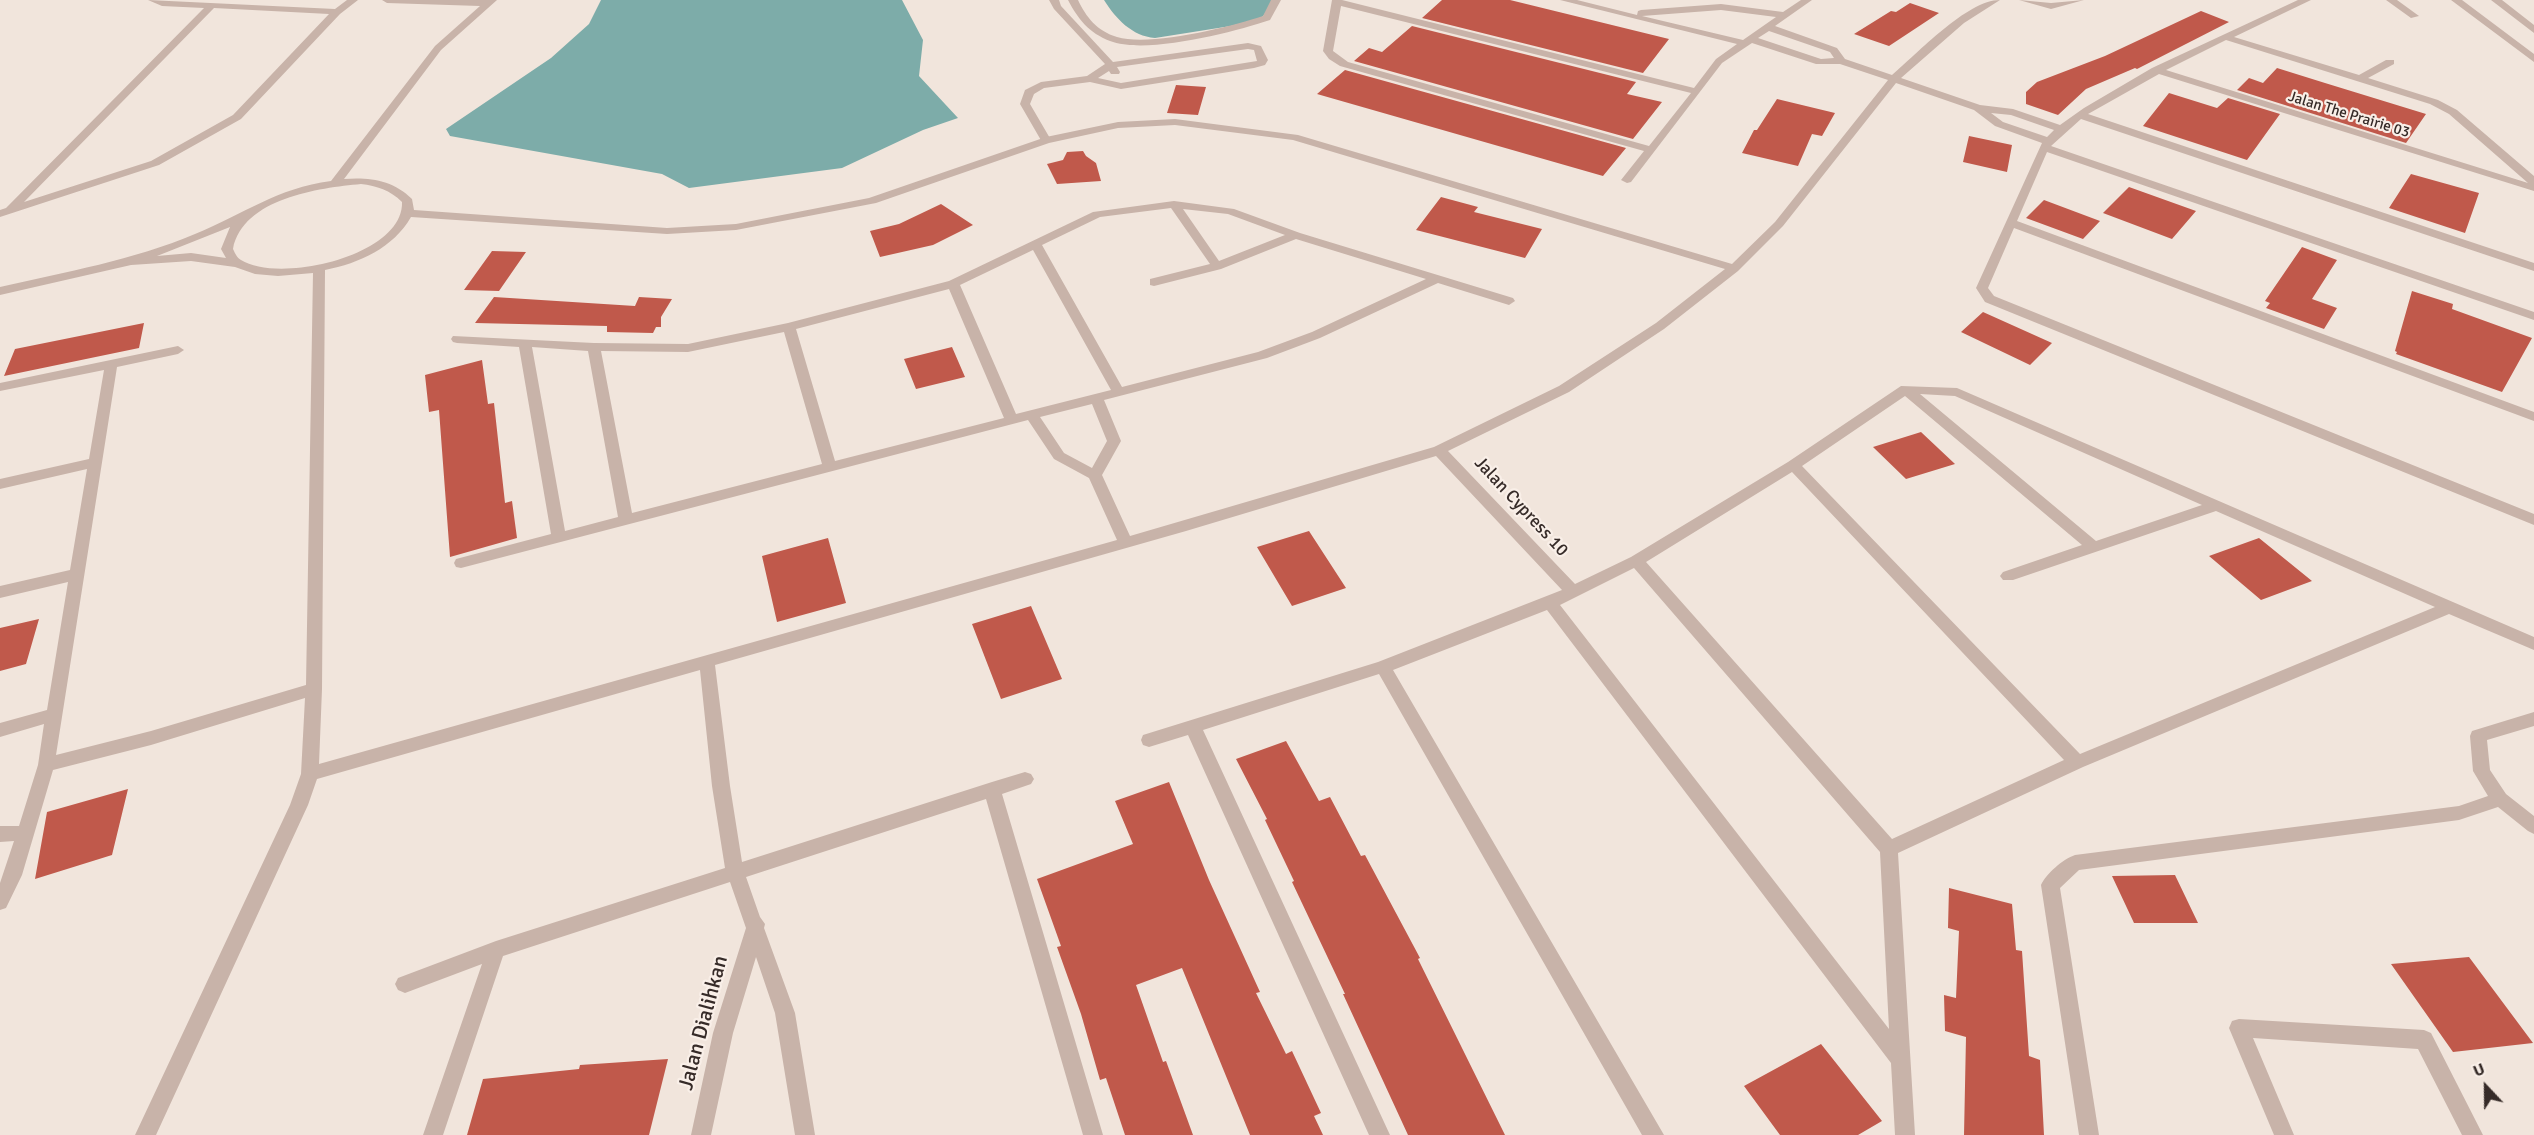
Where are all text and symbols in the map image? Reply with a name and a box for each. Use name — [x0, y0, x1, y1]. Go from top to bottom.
street label: Jalan The Prairie 03 — [2286, 88, 2412, 142]
street label: Jalan Cypress 10 — [1469, 453, 1573, 561]
street label: Jalan Dialihkan — [674, 953, 734, 1093]
north arrow — [2456, 1057, 2516, 1117]
text: U — [2471, 1059, 2488, 1082]

